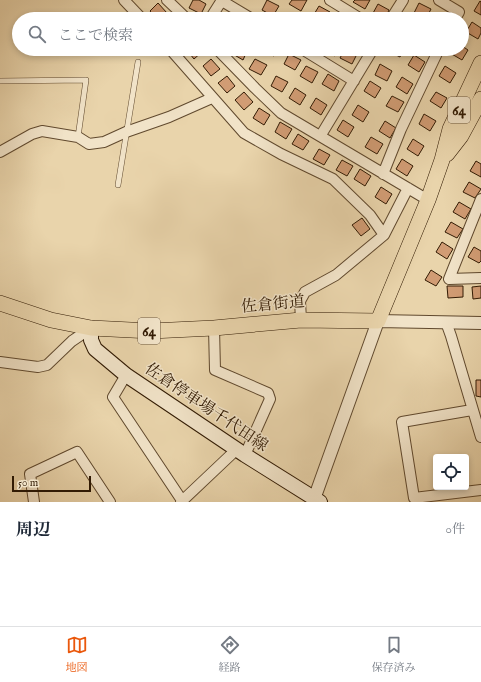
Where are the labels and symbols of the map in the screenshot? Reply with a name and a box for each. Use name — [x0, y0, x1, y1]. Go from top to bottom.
road number: 64 — [448, 97, 470, 123]
street label: 佐倉街道 — [240, 292, 306, 318]
road number: 64 — [138, 318, 160, 344]
street label: 佐倉停車場千代田線 — [141, 359, 271, 457]
scale bar — [12, 474, 91, 493]

